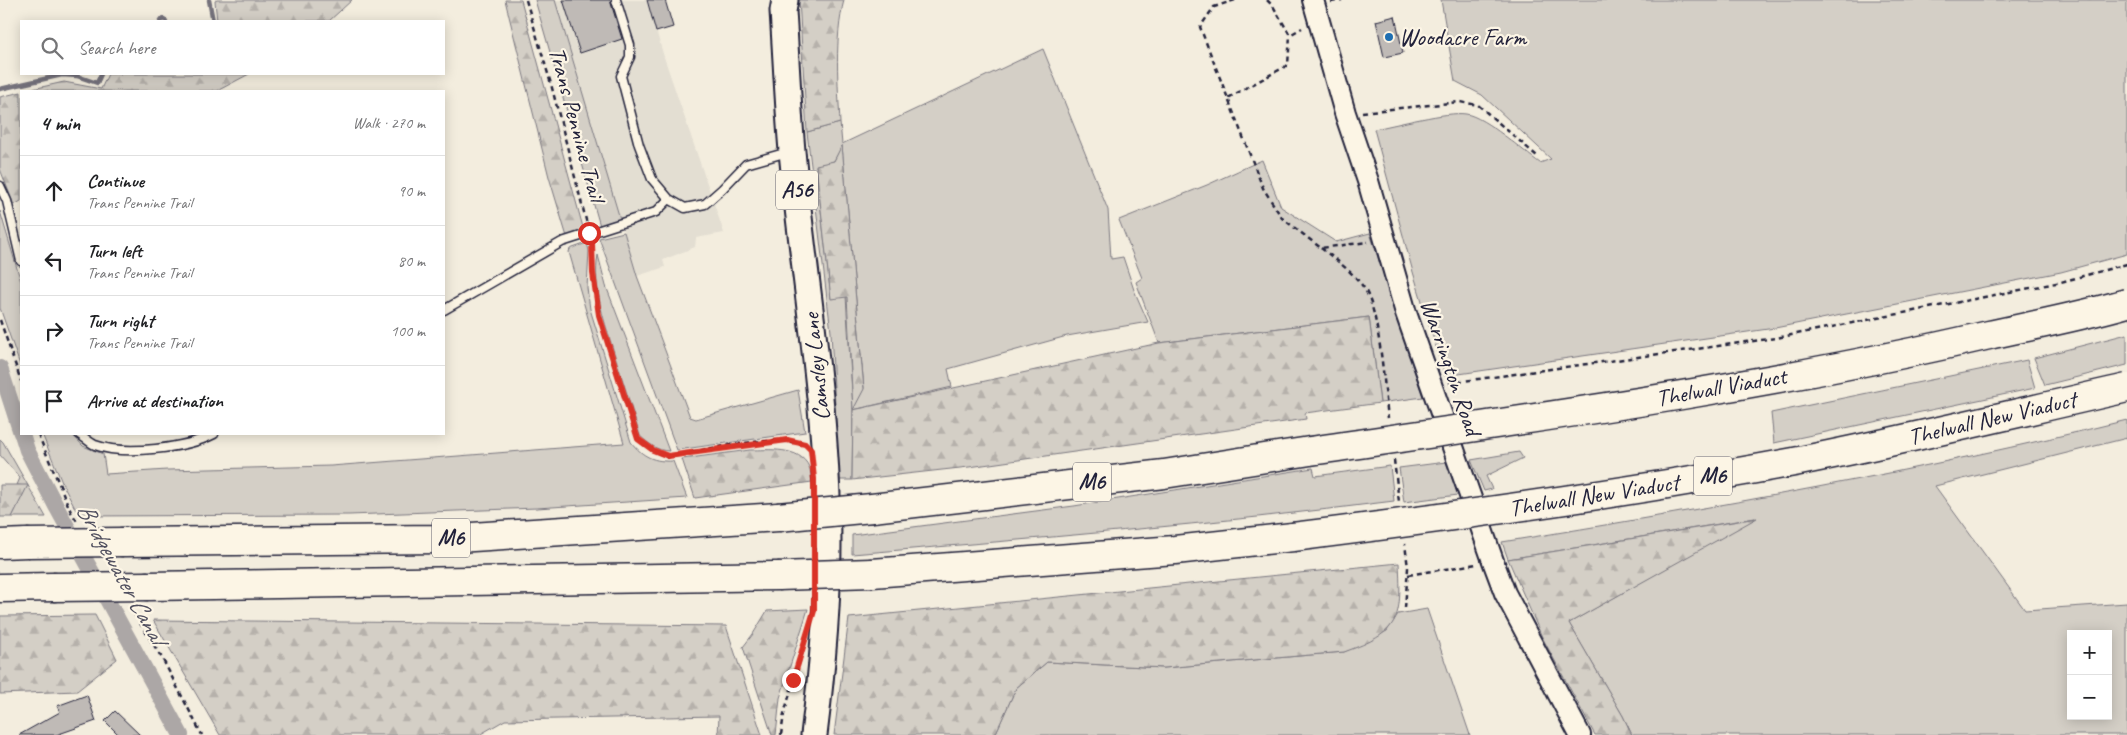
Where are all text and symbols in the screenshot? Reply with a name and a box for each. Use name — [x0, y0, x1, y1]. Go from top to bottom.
search box — [20, 20, 445, 75]
place label: Woodacre Farm — [1399, 22, 1528, 52]
marker: Woodacre Farm — [1383, 31, 1395, 43]
icon: search — [38, 34, 66, 62]
text: Search here — [78, 36, 155, 60]
street label: Trans Pennine Trail — [542, 44, 613, 208]
text: 4 min — [40, 110, 80, 136]
text: Walk · 270 m — [353, 113, 425, 133]
text: Continue — [87, 169, 144, 193]
road number: A56 — [776, 170, 818, 210]
icon: ahead — [40, 177, 68, 205]
text: 90 m — [398, 181, 425, 201]
text: Trans Pennine Trail — [87, 193, 192, 213]
route start — [578, 222, 601, 245]
text: Turn left — [87, 239, 142, 263]
icon: left — [40, 247, 68, 275]
text: 80 m — [398, 251, 425, 271]
text: Trans Pennine Trail — [87, 263, 192, 283]
street label: Warrington Road — [1414, 295, 1489, 442]
text: Turn right — [87, 309, 154, 333]
street label: Camsley Lane — [795, 310, 837, 422]
icon: right — [40, 317, 68, 345]
text: 100 m — [391, 321, 425, 341]
text: Trans Pennine Trail — [87, 333, 192, 353]
street label: Thelwall Viaduct — [1653, 360, 1791, 413]
street label: Thelwall New Viaduct — [1905, 383, 2082, 452]
icon: arrive — [40, 387, 68, 415]
text: Arrive at destination — [87, 389, 223, 413]
road number: M6 — [1694, 456, 1732, 496]
road number: M6 — [1073, 462, 1111, 502]
street label: Thelwall New Viaduct — [1507, 466, 1684, 523]
water label: Bridgewater Canal — [69, 497, 177, 656]
road number: M6 — [432, 518, 470, 558]
map controls — [2067, 630, 2112, 720]
button: + — [2067, 630, 2112, 675]
route end — [782, 669, 805, 692]
button: − — [2067, 675, 2112, 720]

